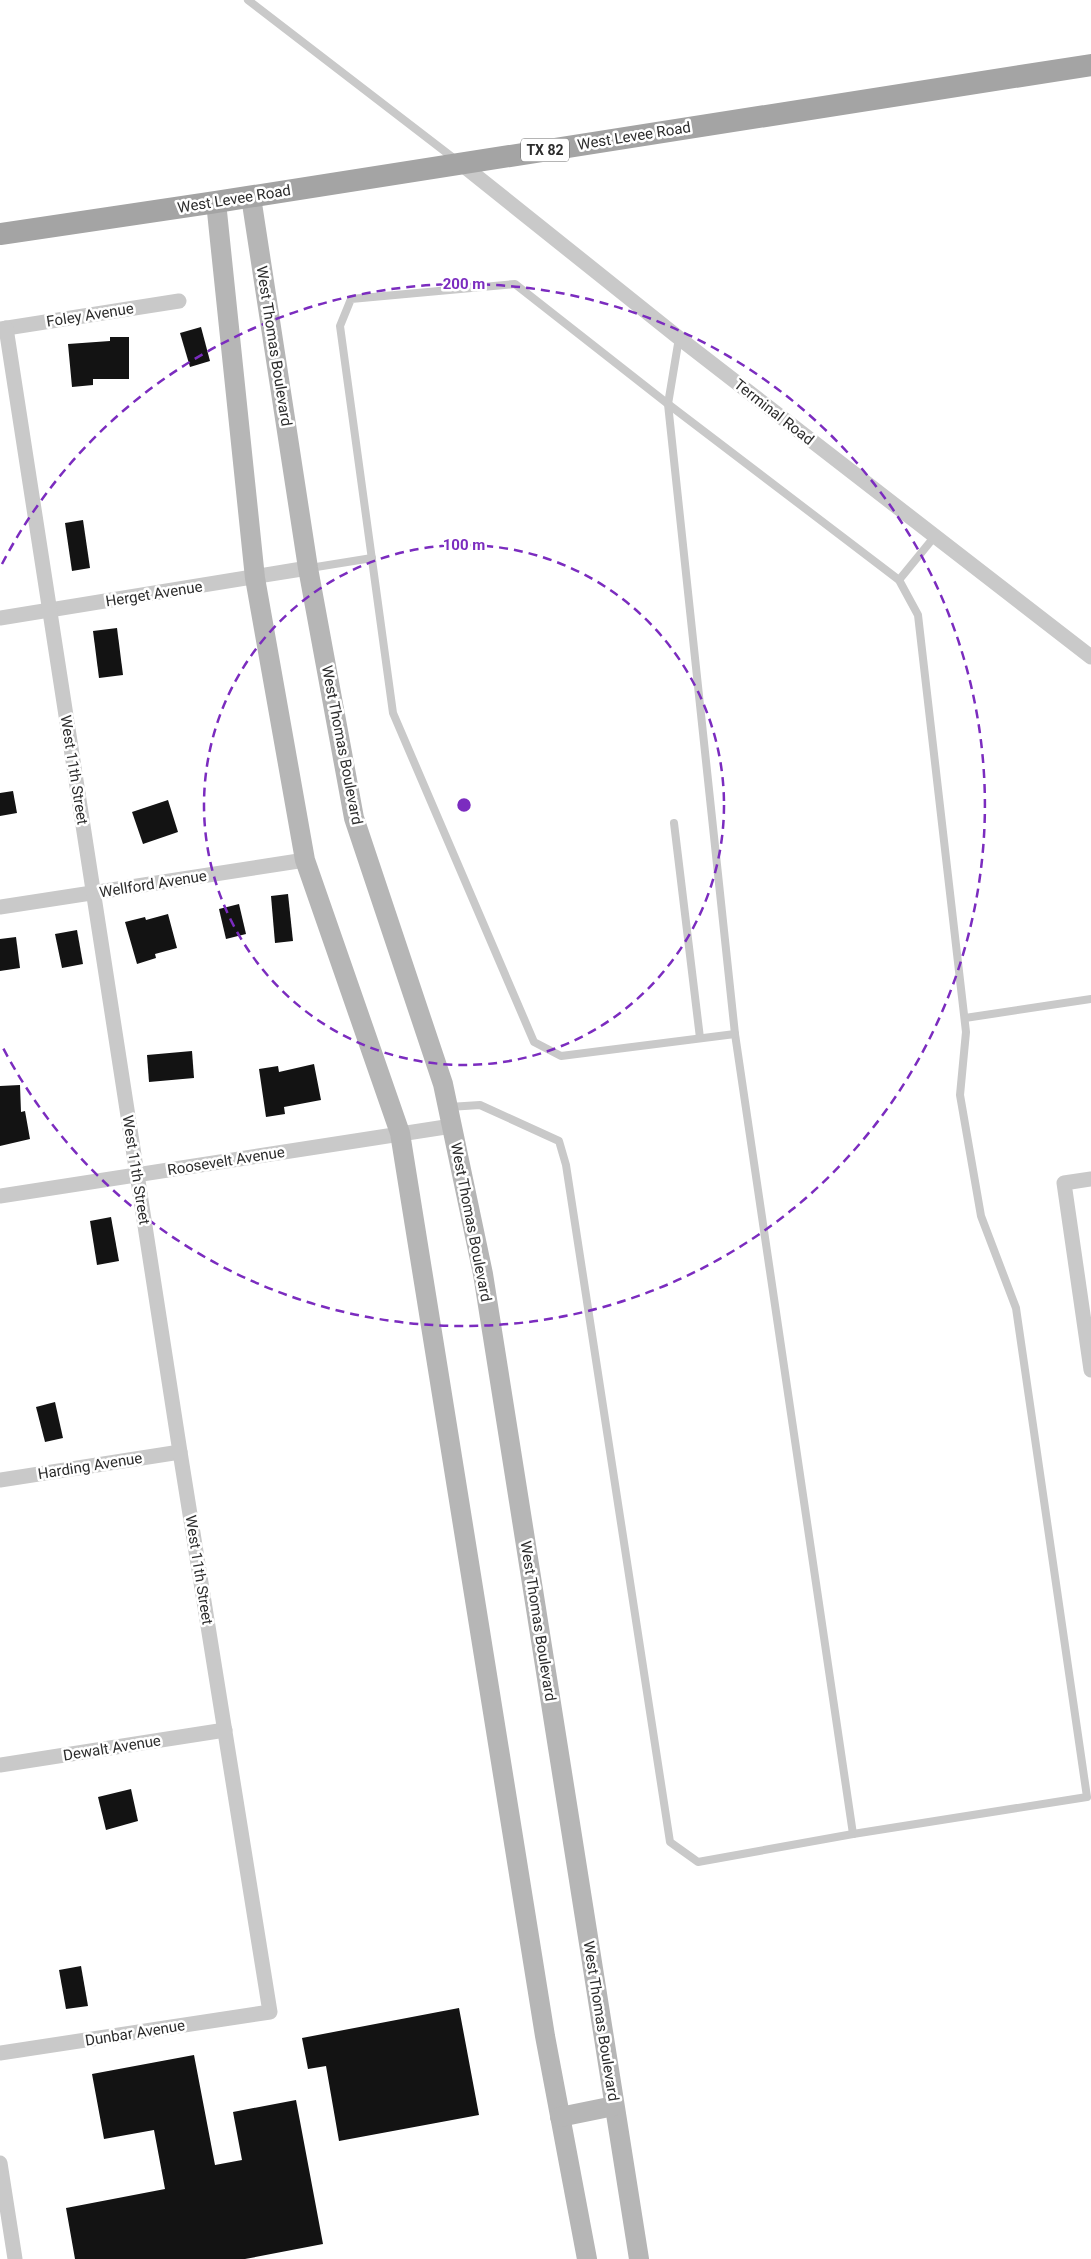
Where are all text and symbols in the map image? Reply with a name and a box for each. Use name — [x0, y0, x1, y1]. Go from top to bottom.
street label: West Levee Road — [576, 118, 692, 154]
road number: TX 82 — [521, 138, 569, 162]
street label: West Levee Road — [176, 181, 292, 217]
street label: West Thomas Boulevard — [252, 265, 296, 427]
text: 200 m — [443, 275, 485, 293]
street label: Foley Avenue — [45, 299, 135, 331]
street label: Terminal Road — [731, 375, 817, 449]
text: 100 m — [443, 536, 485, 554]
street label: Herget Avenue — [104, 577, 204, 611]
street label: West Thomas Boulevard — [318, 664, 366, 826]
street label: West 11th Street — [56, 714, 92, 826]
centre of rings — [455, 796, 473, 814]
street label: Wellford Avenue — [98, 867, 208, 901]
street label: West 11th Street — [118, 1114, 154, 1226]
street label: West Thomas Boulevard — [447, 1141, 495, 1303]
street label: Roosevelt Avenue — [166, 1143, 286, 1179]
street label: Harding Avenue — [37, 1449, 143, 1483]
street label: West 11th Street — [181, 1514, 217, 1626]
street label: West Thomas Boulevard — [516, 1540, 560, 1702]
street label: Dewalt Avenue — [62, 1731, 162, 1765]
street label: West Thomas Boulevard — [579, 1940, 623, 2102]
street label: Dunbar Avenue — [84, 2016, 186, 2050]

